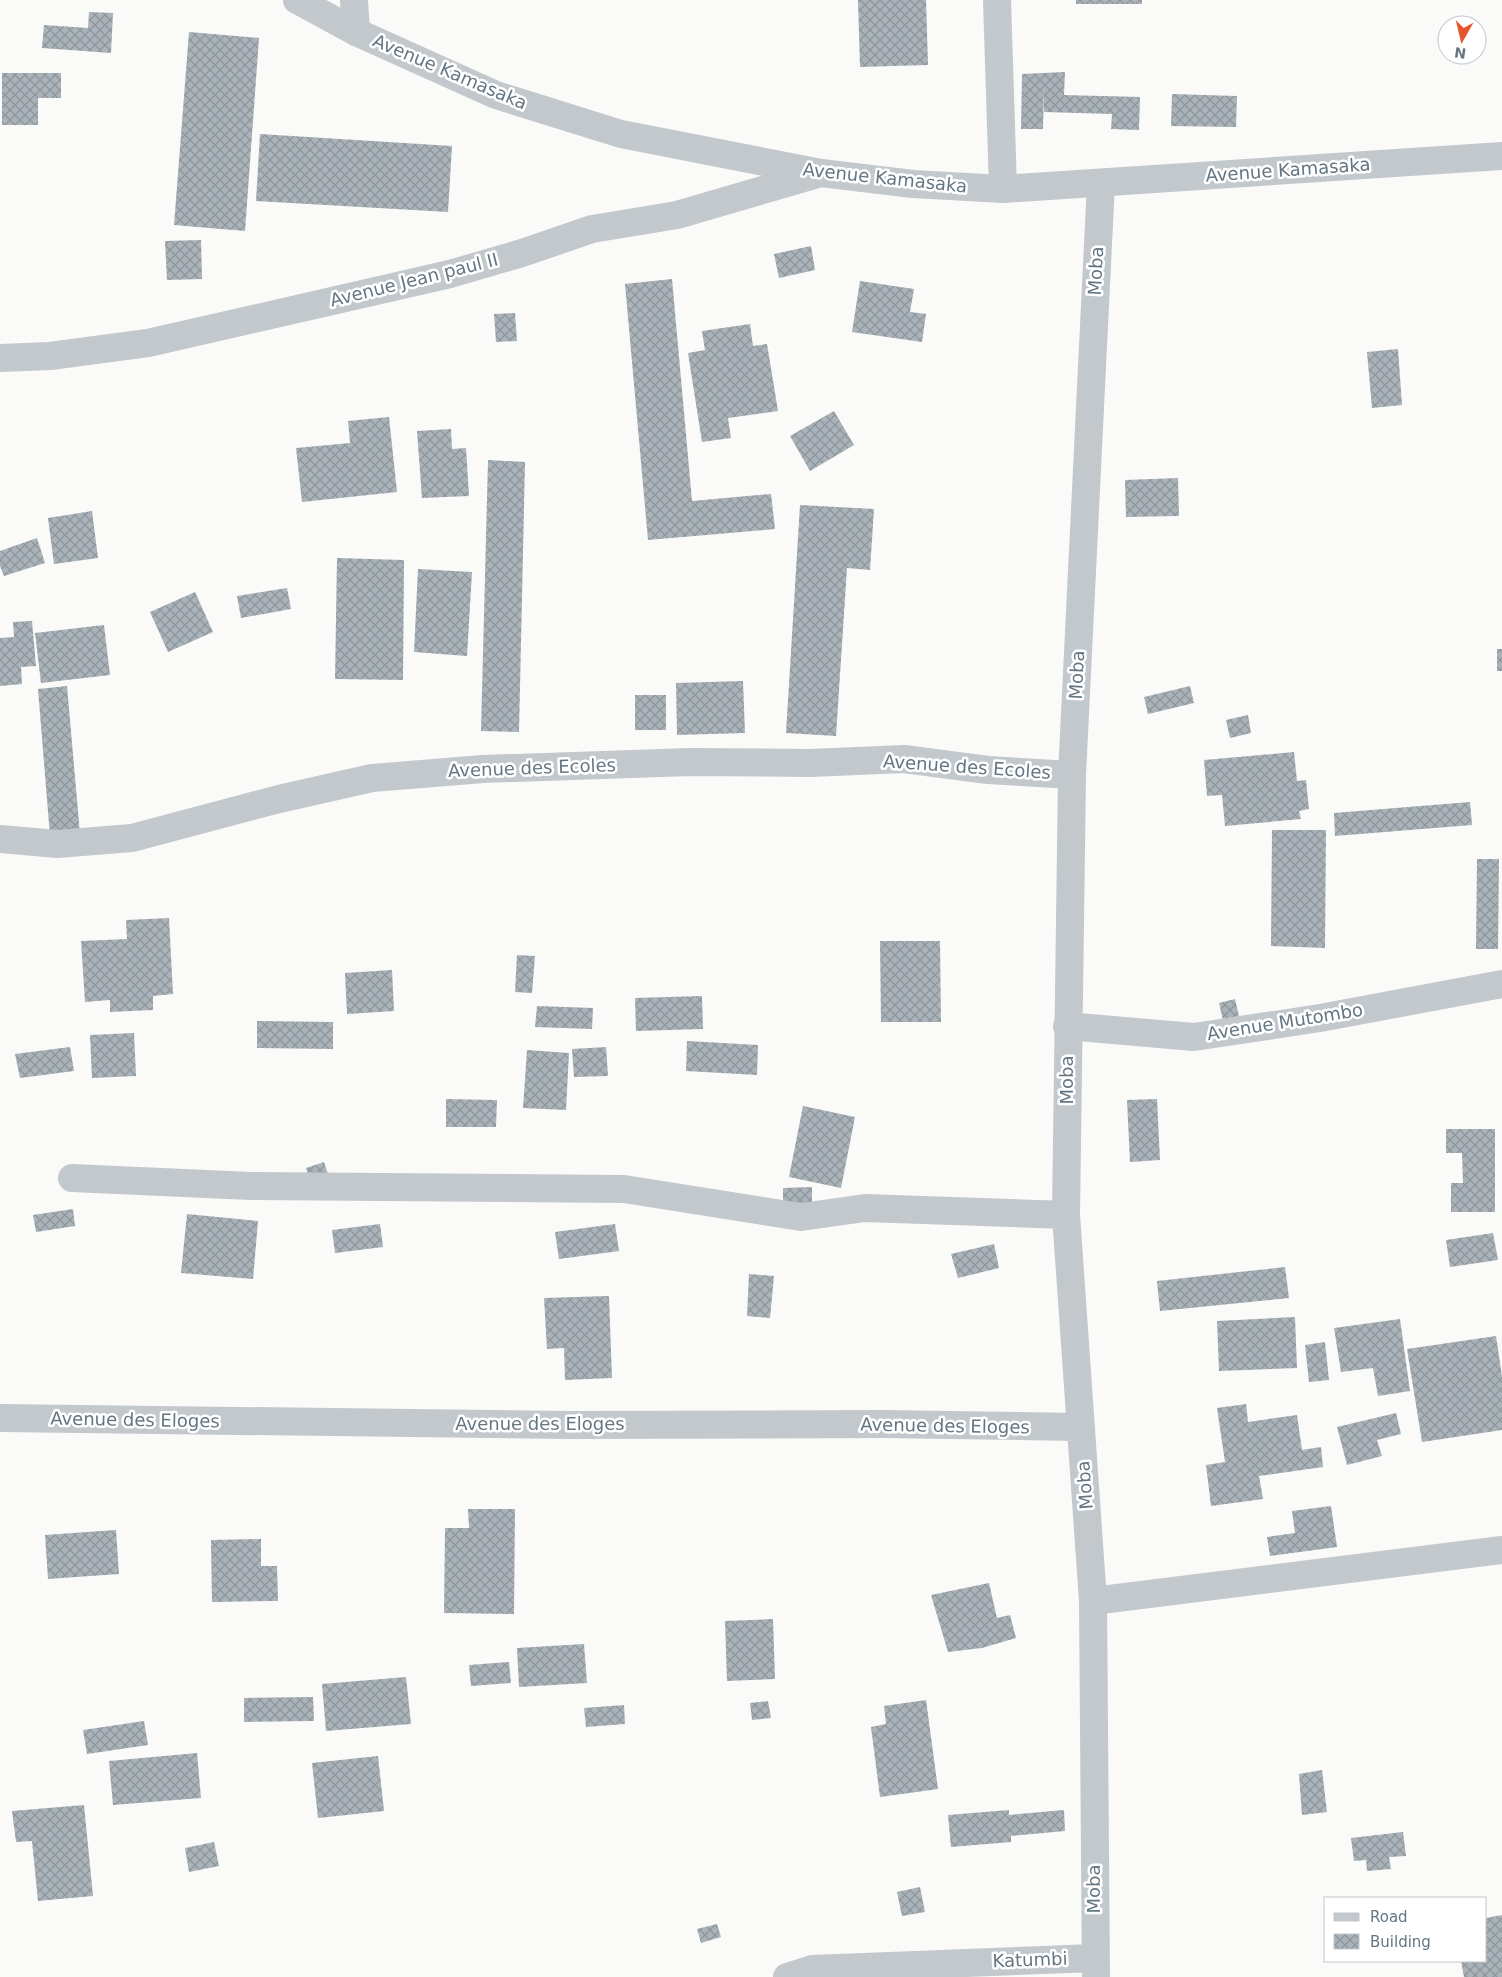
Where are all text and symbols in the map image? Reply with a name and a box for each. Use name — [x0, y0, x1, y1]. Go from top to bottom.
north arrow — [1437, 15, 1487, 65]
street label: Avenue Kamasaka — [370, 30, 530, 113]
text: N — [1453, 44, 1467, 62]
street label: Avenue Kamasaka — [1205, 153, 1371, 186]
street label: Avenue Kamasaka — [802, 158, 968, 197]
street label: Moba — [1084, 246, 1107, 296]
street label: Avenue Jean paul II — [328, 248, 500, 311]
street label: Moba — [1065, 650, 1088, 700]
street label: Avenue des Ecoles — [883, 750, 1052, 783]
street label: Avenue des Ecoles — [448, 754, 616, 781]
street label: Avenue Mutombo — [1205, 999, 1364, 1044]
street label: Moba — [1056, 1056, 1077, 1105]
street label: Avenue des Eloges — [50, 1408, 220, 1431]
street label: Avenue des Eloges — [455, 1413, 625, 1434]
street label: Avenue des Eloges — [860, 1414, 1030, 1437]
street label: Moba — [1072, 1460, 1097, 1510]
street label: Moba — [1083, 1865, 1104, 1914]
legend — [1324, 1897, 1487, 1962]
text: Road — [1370, 1908, 1408, 1926]
text: Building — [1370, 1933, 1431, 1951]
street label: Katumbi — [992, 1948, 1068, 1971]

